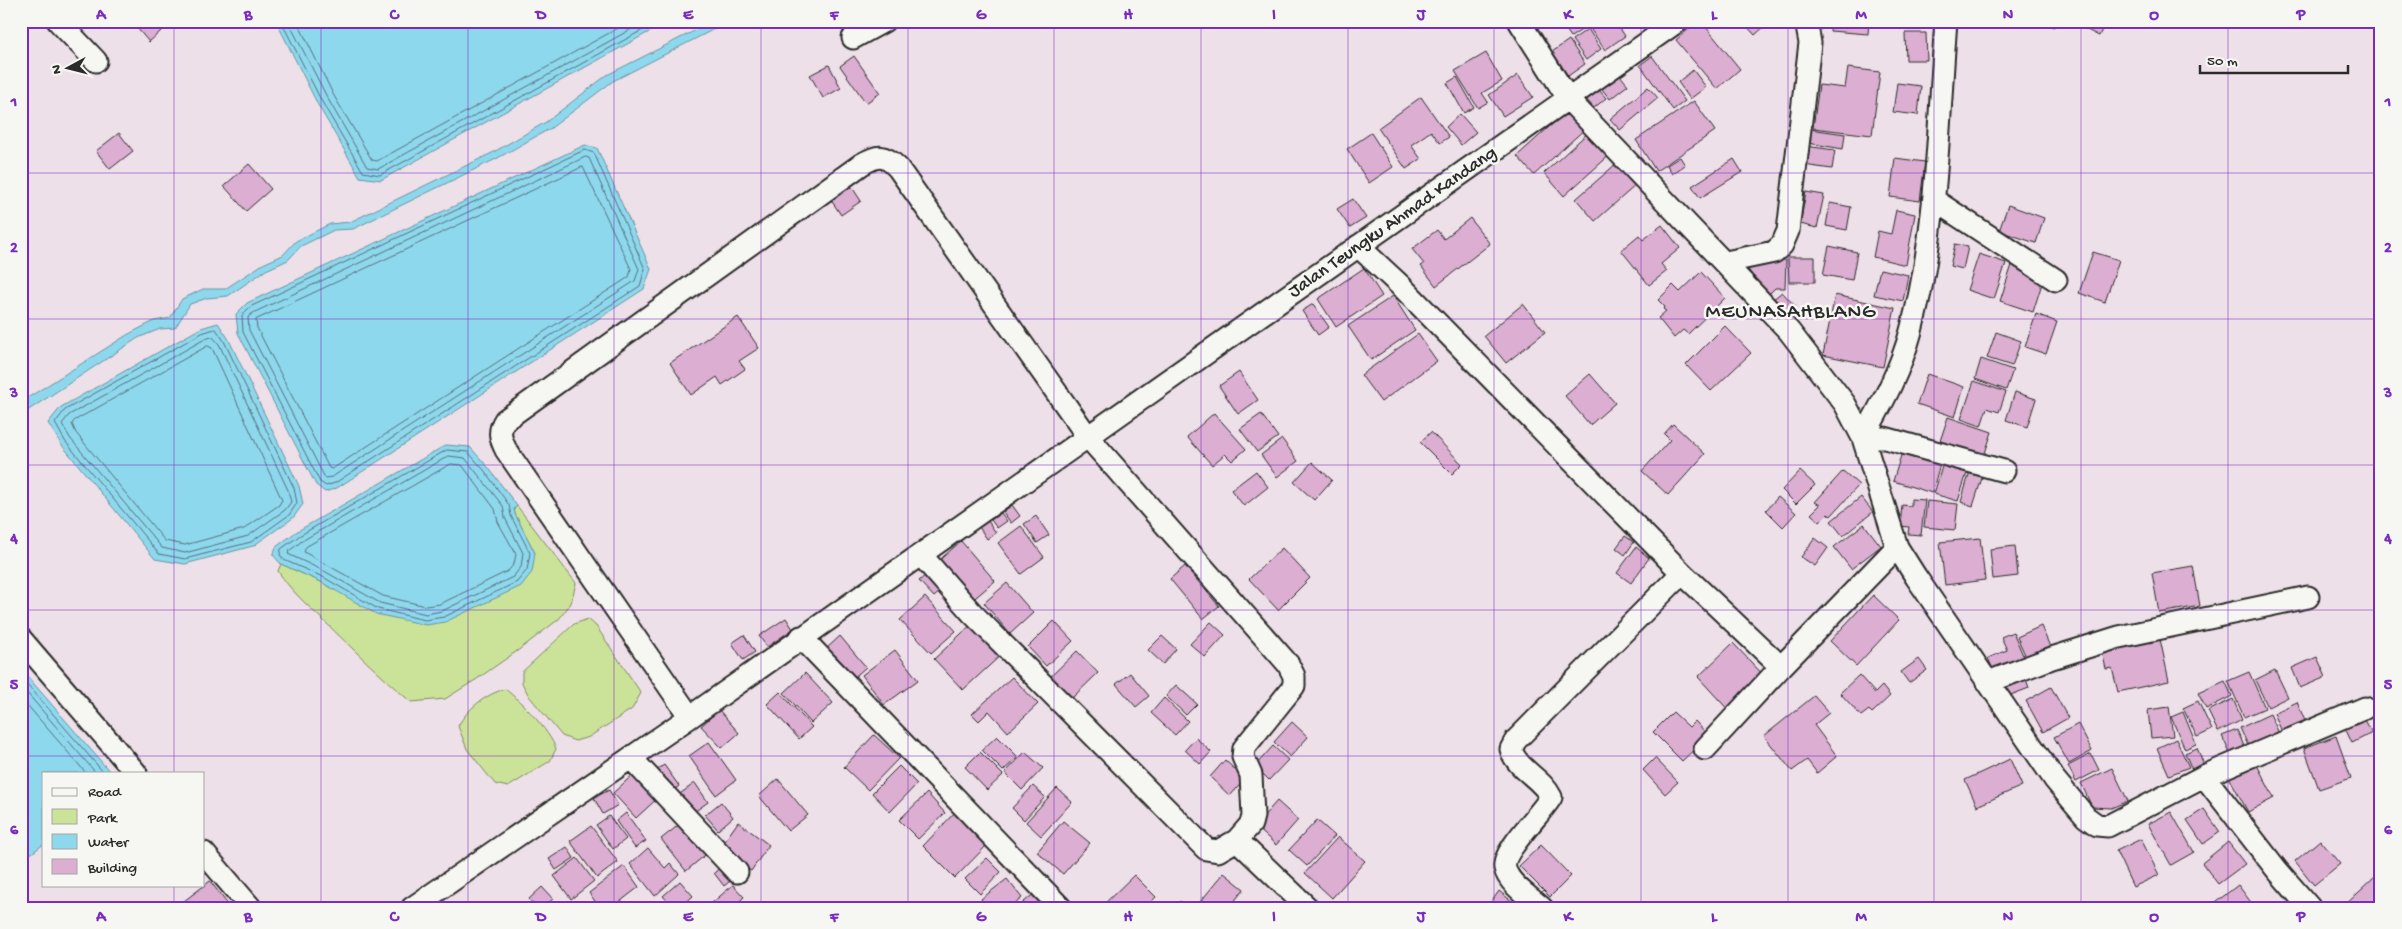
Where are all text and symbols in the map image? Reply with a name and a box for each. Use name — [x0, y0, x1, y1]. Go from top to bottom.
text: A — [95, 7, 107, 26]
text: B — [243, 7, 253, 26]
text: C — [389, 7, 400, 26]
text: D — [534, 7, 547, 26]
text: E — [683, 7, 694, 26]
text: F — [829, 7, 840, 26]
text: G — [976, 7, 987, 26]
text: H — [1123, 7, 1133, 26]
text: I — [1272, 7, 1276, 26]
text: J — [1416, 7, 1427, 26]
text: K — [1563, 7, 1575, 26]
text: L — [1711, 7, 1718, 26]
text: M — [1855, 7, 1867, 26]
text: N — [2003, 7, 2014, 26]
text: O — [2149, 7, 2159, 26]
text: P — [2296, 7, 2307, 26]
north arrow — [42, 42, 92, 92]
scale bar — [2200, 42, 2347, 74]
text: 50 m — [2207, 53, 2238, 71]
text: N — [49, 64, 67, 75]
text: 1 — [10, 94, 17, 113]
text: 1 — [2384, 94, 2391, 113]
street label: Jalan Teungku Ahmad Kandang — [1284, 142, 1502, 304]
text: 2 — [10, 240, 18, 259]
text: 2 — [2384, 240, 2392, 259]
district label: MEUNASAHBLANG — [1706, 301, 1876, 326]
text: 3 — [9, 385, 18, 404]
text: 3 — [2383, 385, 2392, 404]
text: 4 — [9, 531, 18, 550]
text: 4 — [2383, 531, 2392, 550]
text: 5 — [10, 677, 19, 696]
text: 5 — [2384, 677, 2393, 696]
legend — [42, 772, 205, 886]
text: Road — [88, 784, 122, 802]
text: Park — [87, 810, 118, 828]
text: 6 — [10, 822, 19, 841]
text: 6 — [2384, 822, 2393, 841]
text: Water — [88, 834, 130, 852]
text: Building — [87, 860, 137, 878]
text: A — [95, 909, 107, 928]
text: B — [243, 909, 253, 928]
text: C — [389, 909, 400, 928]
text: D — [534, 909, 547, 928]
text: E — [683, 909, 694, 928]
text: F — [829, 909, 840, 928]
text: G — [976, 909, 987, 928]
text: H — [1123, 909, 1133, 928]
text: I — [1272, 909, 1276, 928]
text: J — [1416, 909, 1427, 928]
text: K — [1563, 909, 1575, 928]
text: L — [1711, 909, 1718, 928]
text: M — [1855, 909, 1867, 928]
text: N — [2003, 909, 2014, 928]
text: O — [2149, 909, 2159, 928]
text: P — [2296, 909, 2307, 928]

